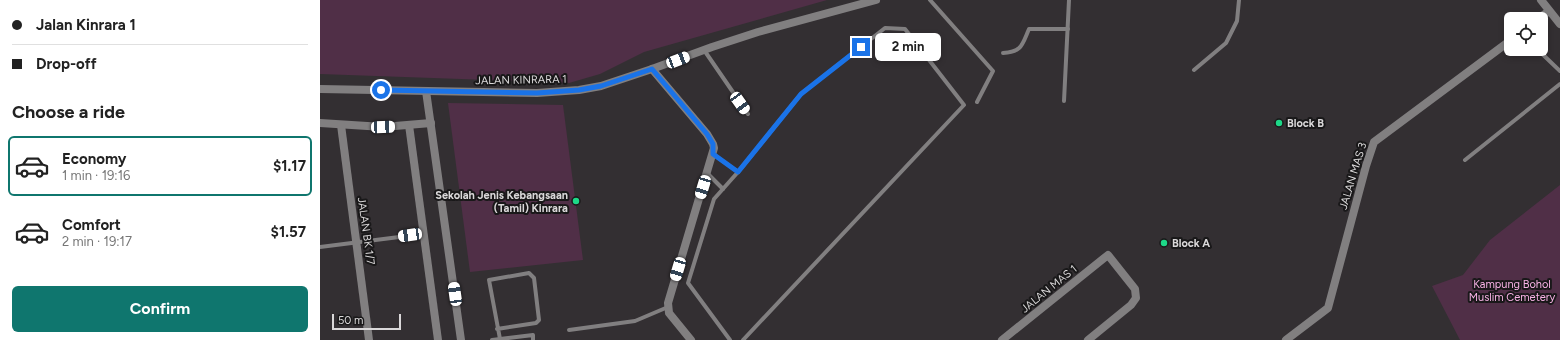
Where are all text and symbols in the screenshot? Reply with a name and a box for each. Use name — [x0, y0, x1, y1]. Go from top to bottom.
map controls — [1504, 12, 1548, 56]
button: locate — [1504, 12, 1548, 56]
text: Jalan Kinrara 1 — [36, 16, 136, 34]
callout: 2 min — [875, 33, 941, 61]
route end — [852, 38, 870, 56]
text: 2 min — [892, 39, 924, 54]
car — [665, 50, 691, 70]
text: Drop-off — [36, 55, 97, 73]
street label: JALAN KINRARA 1 — [475, 73, 567, 87]
route start — [372, 81, 390, 99]
car — [728, 90, 752, 116]
text: Choose a ride — [12, 101, 125, 123]
place label: Block B — [1287, 117, 1324, 130]
marker: Block B — [1274, 118, 1284, 128]
car — [371, 121, 395, 133]
street label: JALAN MAS 3 — [1337, 141, 1369, 211]
icon: car — [14, 148, 50, 184]
text: Economy — [62, 150, 127, 168]
text: $1.17 — [273, 157, 306, 175]
text: 1 min · 19:16 — [62, 168, 130, 183]
car — [694, 174, 712, 200]
place label: Sekolah Jenis Kebangsaan (Tamil) Kinrara — [435, 189, 568, 215]
street label: JALAN BK 1/7 — [355, 196, 377, 266]
marker: Sekolah Jenis Kebangsaan (Tamil) Kinrara — [571, 196, 581, 206]
icon: car — [14, 214, 50, 250]
text: Comfort — [62, 216, 121, 234]
text: $1.57 — [271, 223, 306, 241]
car — [397, 227, 423, 243]
text: 2 min · 19:17 — [62, 234, 132, 249]
place label: Block A — [1172, 237, 1210, 250]
marker: Block A — [1159, 238, 1169, 248]
car — [669, 256, 687, 282]
street label: JALAN MAS 1 — [1018, 262, 1080, 316]
park label: Kampung Bohol Muslim Cemetery — [1469, 278, 1555, 304]
car — [447, 281, 463, 307]
button: Confirm — [12, 286, 308, 332]
scale bar — [332, 312, 401, 331]
text: 50 m — [338, 314, 363, 327]

